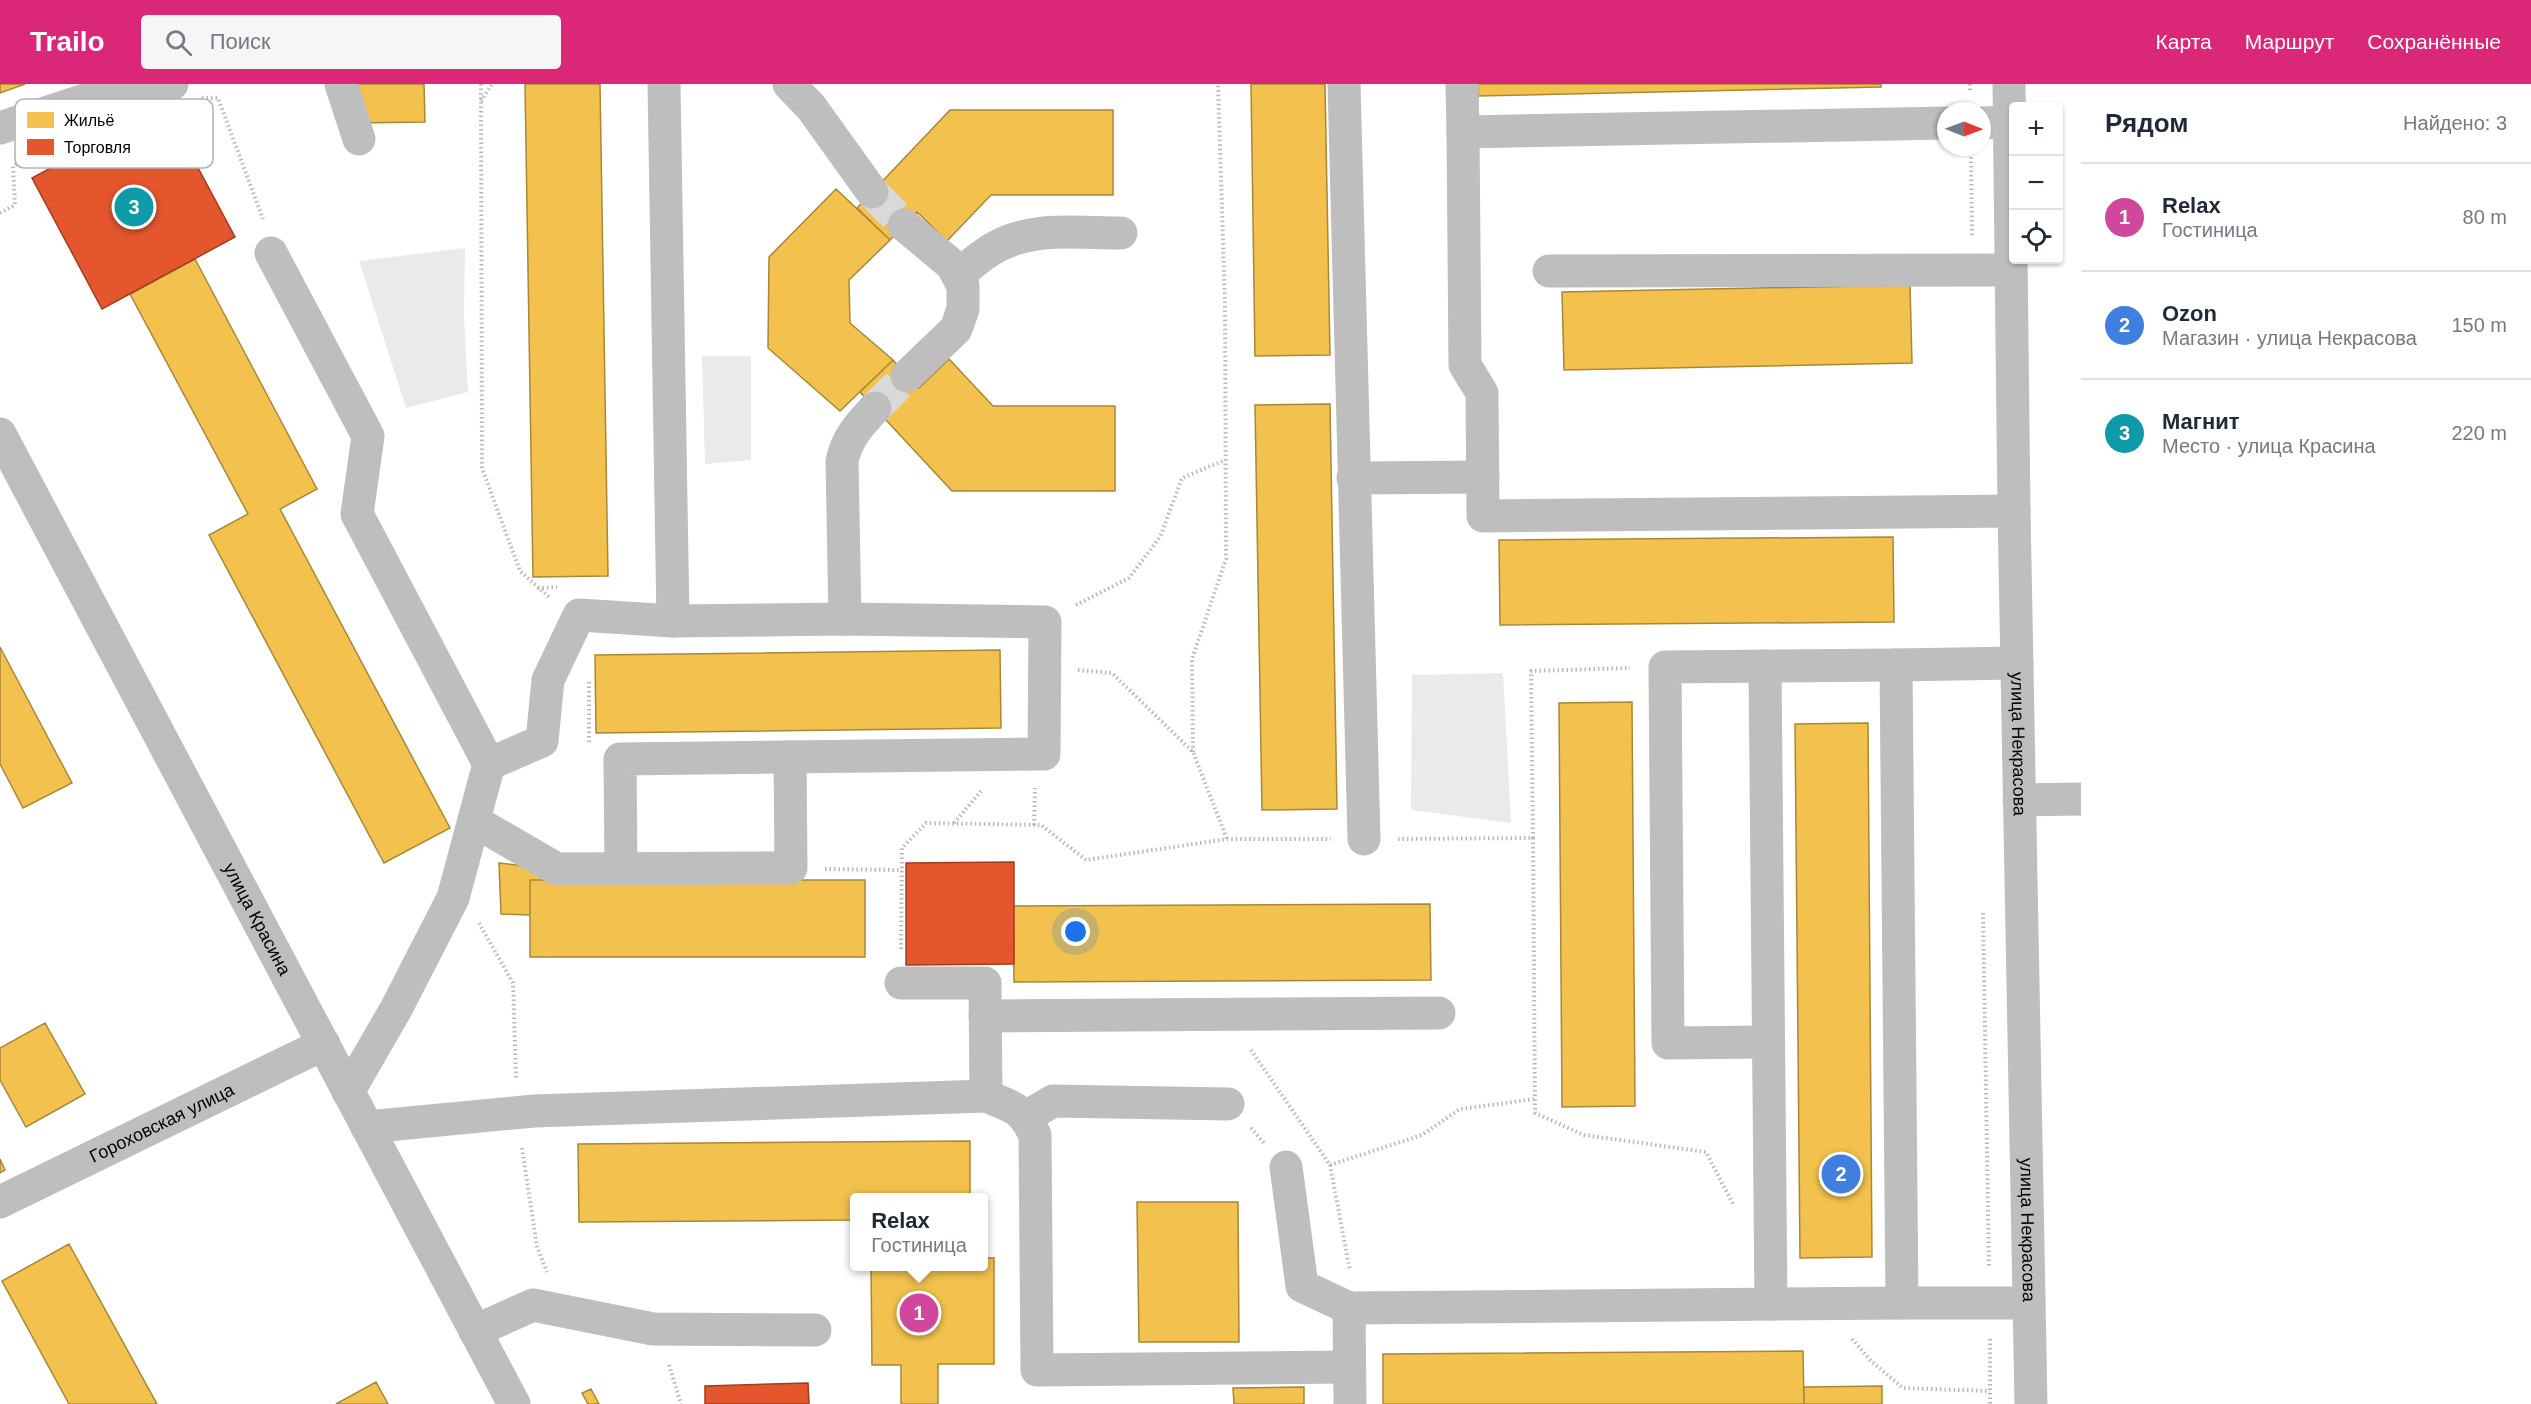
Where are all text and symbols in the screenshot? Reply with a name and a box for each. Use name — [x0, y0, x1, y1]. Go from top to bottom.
search box — [141, 15, 561, 69]
text: Trailo — [30, 26, 105, 57]
icon: search — [162, 26, 195, 59]
text: Поиск — [210, 29, 271, 54]
text: Карта — [2156, 30, 2212, 53]
text: Маршрут — [2245, 30, 2334, 53]
text: Сохранённые — [2367, 30, 2501, 53]
legend — [15, 99, 213, 168]
north arrow — [1937, 102, 1991, 156]
map controls — [2009, 102, 2063, 264]
button: + — [2009, 102, 2063, 156]
text: Рядом — [2105, 108, 2188, 138]
text: Жильё — [64, 112, 114, 129]
text: Найдено: 3 — [2403, 112, 2507, 134]
text: Торговля — [64, 139, 131, 156]
button: − — [2009, 156, 2063, 210]
pin: 3 — [114, 184, 154, 230]
text: Relax — [2162, 193, 2221, 218]
text: 1 — [2119, 206, 2130, 228]
text: 80 m — [2463, 206, 2507, 228]
button: locate — [2009, 210, 2063, 264]
text: Гостиница — [2162, 219, 2258, 241]
text: Ozon — [2162, 301, 2217, 326]
text: 2 — [2119, 314, 2130, 336]
text: 150 m — [2451, 314, 2507, 336]
text: Магазин · улица Некрасова — [2162, 327, 2417, 349]
text: Магнит — [2162, 409, 2240, 434]
text: 3 — [2119, 422, 2130, 444]
text: 220 m — [2451, 422, 2507, 444]
text: Место · улица Красина — [2162, 435, 2376, 457]
street label: улица Некрасова — [2007, 672, 2030, 817]
street label: улица Красина — [219, 860, 295, 979]
your location — [1061, 917, 1090, 946]
street label: Гороховская улица — [86, 1079, 238, 1167]
pin: 2 — [1822, 1152, 1860, 1196]
street label: улица Некрасова — [2016, 1158, 2039, 1303]
popup — [850, 1193, 988, 1271]
text: Relax — [871, 1208, 930, 1233]
text: Гостиница — [871, 1234, 967, 1256]
pin: 1 — [900, 1290, 938, 1336]

